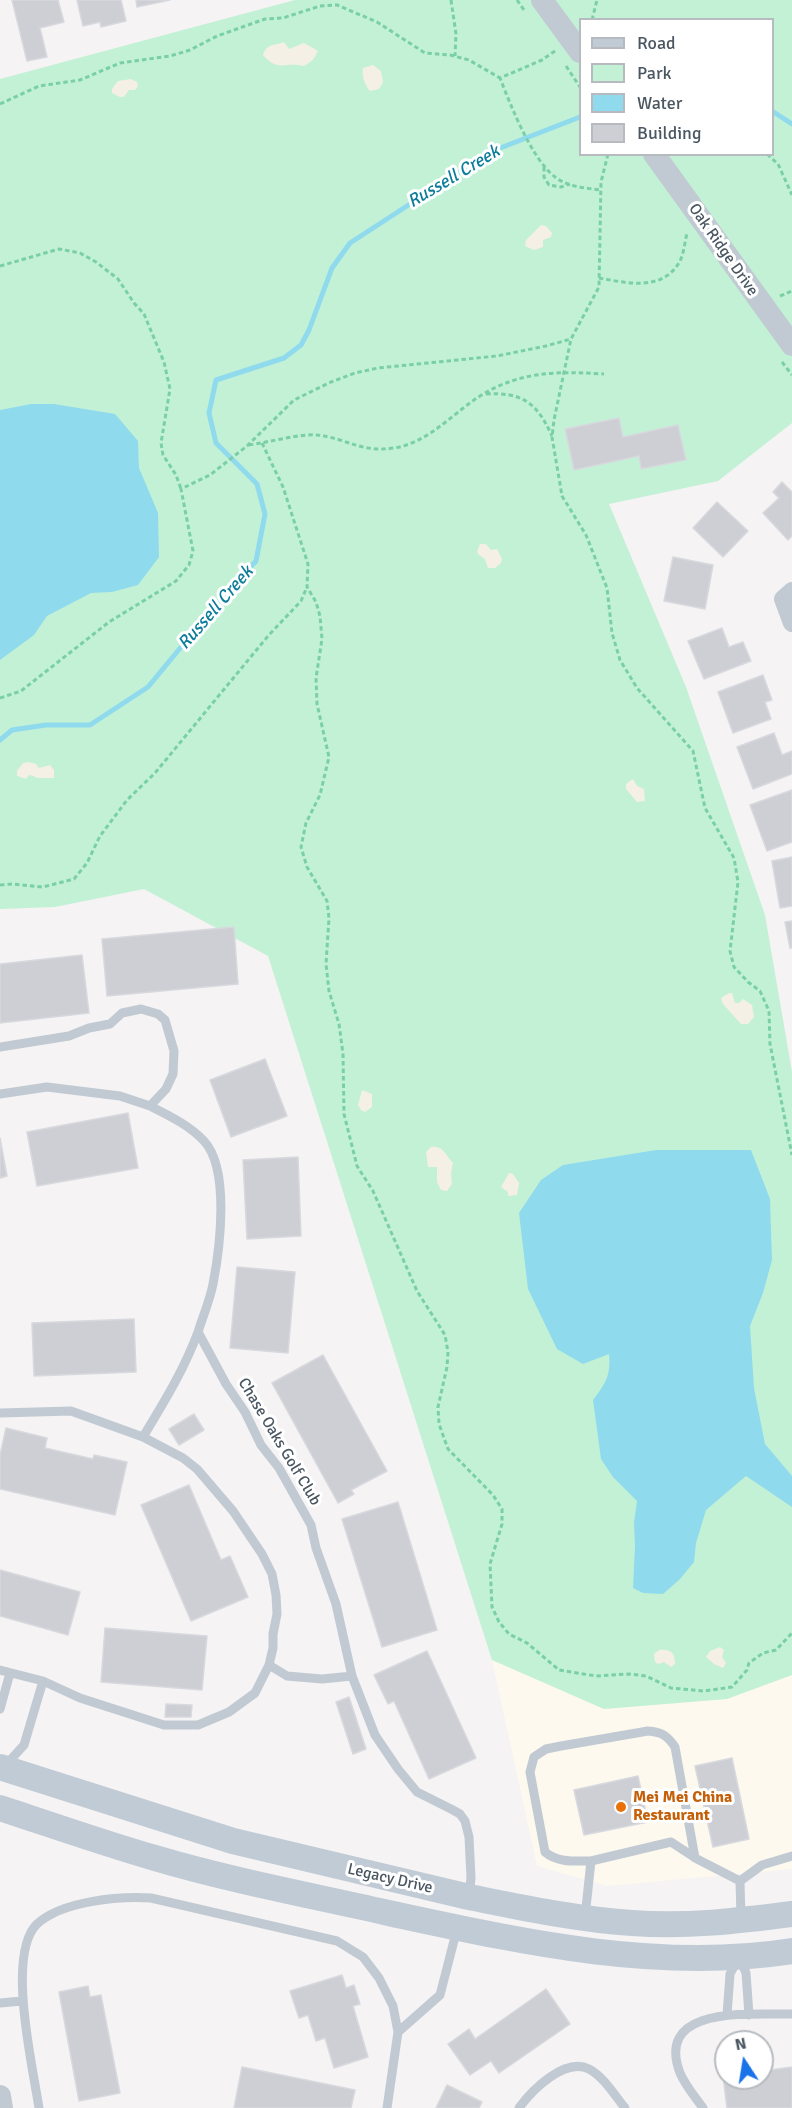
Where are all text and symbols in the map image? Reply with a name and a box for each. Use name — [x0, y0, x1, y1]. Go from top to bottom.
legend — [579, 18, 774, 156]
text: Road — [637, 32, 676, 54]
text: Park — [637, 62, 672, 84]
text: Water — [637, 92, 682, 114]
text: Building — [637, 122, 701, 144]
water label: Russell Creek — [404, 141, 504, 213]
street label: Oak Ridge Drive — [684, 200, 762, 300]
water label: Russell Creek — [174, 562, 258, 654]
street label: Chase Oaks Golf Club — [233, 1375, 325, 1509]
place label: Mei Mei China Restaurant — [633, 1788, 732, 1826]
marker: Mei Mei China Restaurant — [614, 1800, 628, 1814]
street label: Legacy Drive — [346, 1860, 434, 1898]
north arrow — [714, 2030, 774, 2090]
text: N — [733, 2033, 748, 2055]

